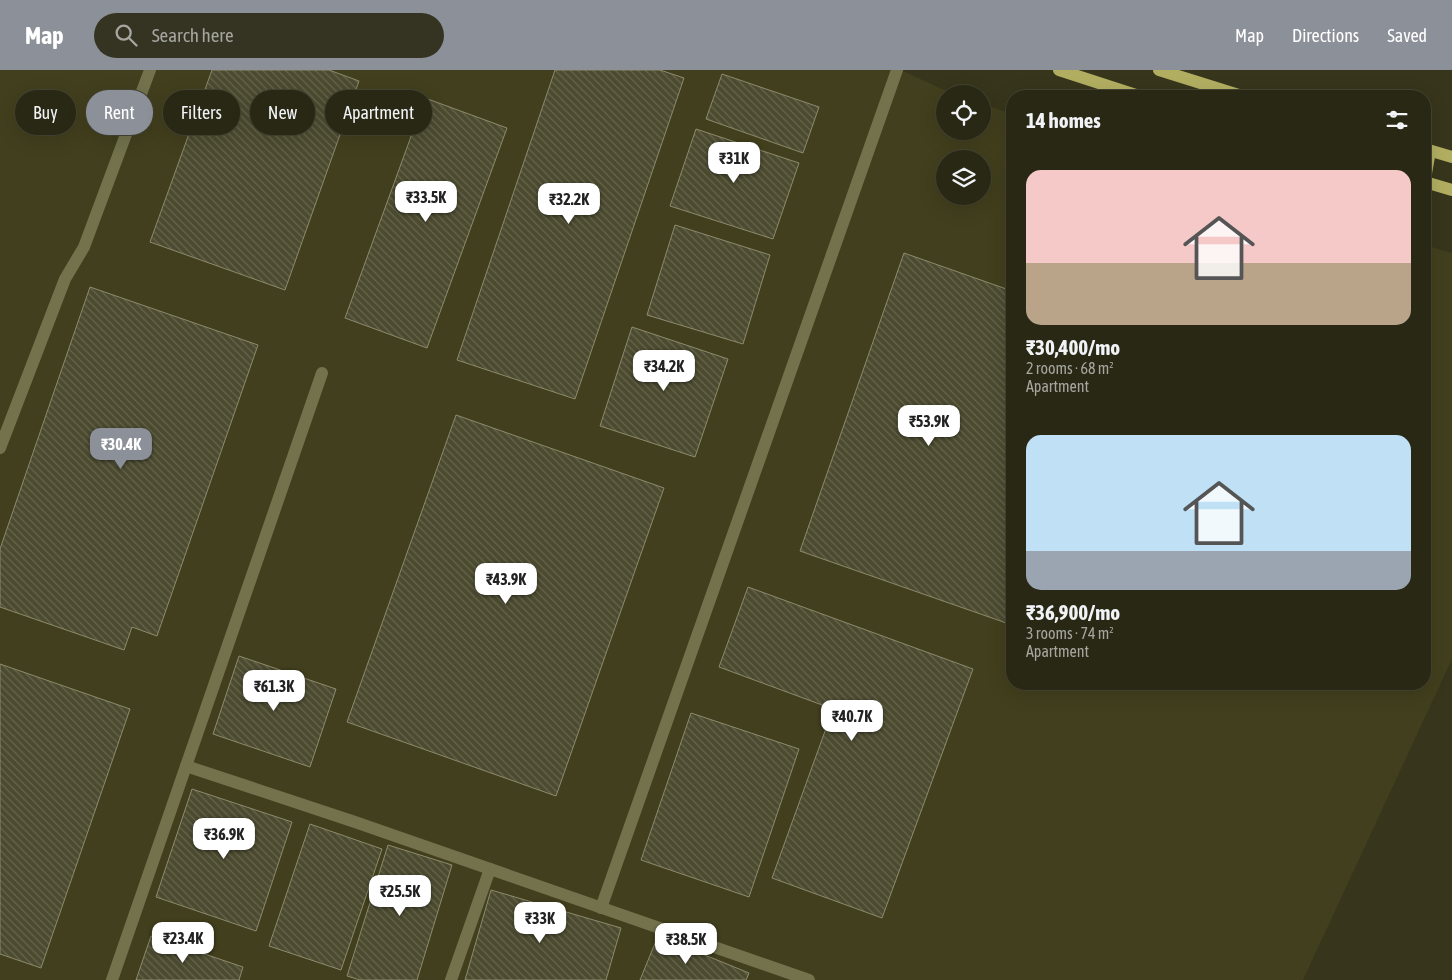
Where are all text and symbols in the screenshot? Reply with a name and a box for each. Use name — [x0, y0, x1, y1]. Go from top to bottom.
search box — [94, 13, 444, 58]
icon: search — [112, 21, 140, 49]
text: Map — [25, 22, 64, 49]
text: Search here — [152, 24, 234, 46]
text: Map — [1235, 25, 1264, 46]
text: Directions — [1292, 25, 1359, 46]
text: Saved — [1387, 25, 1427, 46]
map controls — [936, 85, 991, 205]
button: locate — [936, 85, 991, 140]
chip: Buy — [15, 90, 76, 135]
chip: Rent — [86, 90, 153, 135]
chip: Filters — [163, 90, 240, 135]
chip: New — [250, 90, 315, 135]
chip: Apartment — [325, 90, 432, 135]
icon: filters — [1383, 106, 1411, 134]
text: 14 homes — [1026, 108, 1101, 132]
pin: ₹31K — [704, 142, 764, 184]
text: ₹31K — [719, 149, 749, 167]
button: layers — [936, 150, 991, 205]
pin: ₹33.5K — [385, 180, 467, 223]
pin: ₹32.2K — [528, 182, 610, 225]
text: ₹33.5K — [406, 188, 446, 206]
text: ₹32.2K — [549, 190, 589, 208]
icon: home — [1174, 203, 1264, 293]
text: ₹30,400/mo — [1026, 335, 1120, 359]
pin: ₹34.2K — [623, 350, 705, 392]
text: ₹34.2K — [644, 357, 684, 375]
text: 2 rooms · 68 m² — [1026, 359, 1114, 377]
text: Apartment — [1026, 377, 1089, 395]
pin: ₹53.9K — [888, 404, 970, 447]
text: ₹53.9K — [909, 412, 949, 430]
pin: ₹30.4K — [80, 428, 162, 470]
text: ₹30.4K — [101, 435, 141, 453]
icon: home — [1174, 468, 1264, 558]
pin: ₹43.9K — [465, 562, 547, 605]
text: ₹43.9K — [486, 570, 526, 588]
text: ₹36,900/mo — [1026, 600, 1120, 624]
text: 3 rooms · 74 m² — [1026, 624, 1114, 642]
text: Apartment — [1026, 642, 1089, 660]
pin: ₹61.3K — [233, 670, 315, 712]
text: ₹61.3K — [254, 677, 294, 695]
pin: ₹40.7K — [811, 700, 893, 742]
text: ₹40.7K — [832, 707, 872, 725]
pin: ₹36.9K — [183, 818, 265, 860]
text: ₹36.9K — [204, 825, 244, 843]
pin: ₹25.5K — [359, 874, 441, 917]
text: ₹25.5K — [380, 882, 420, 900]
pin: ₹33K — [510, 902, 570, 944]
text: ₹33K — [525, 909, 555, 927]
pin: ₹23.4K — [142, 922, 224, 964]
pin: ₹38.5K — [645, 922, 727, 965]
text: ₹23.4K — [163, 929, 203, 947]
text: ₹38.5K — [666, 930, 706, 948]

